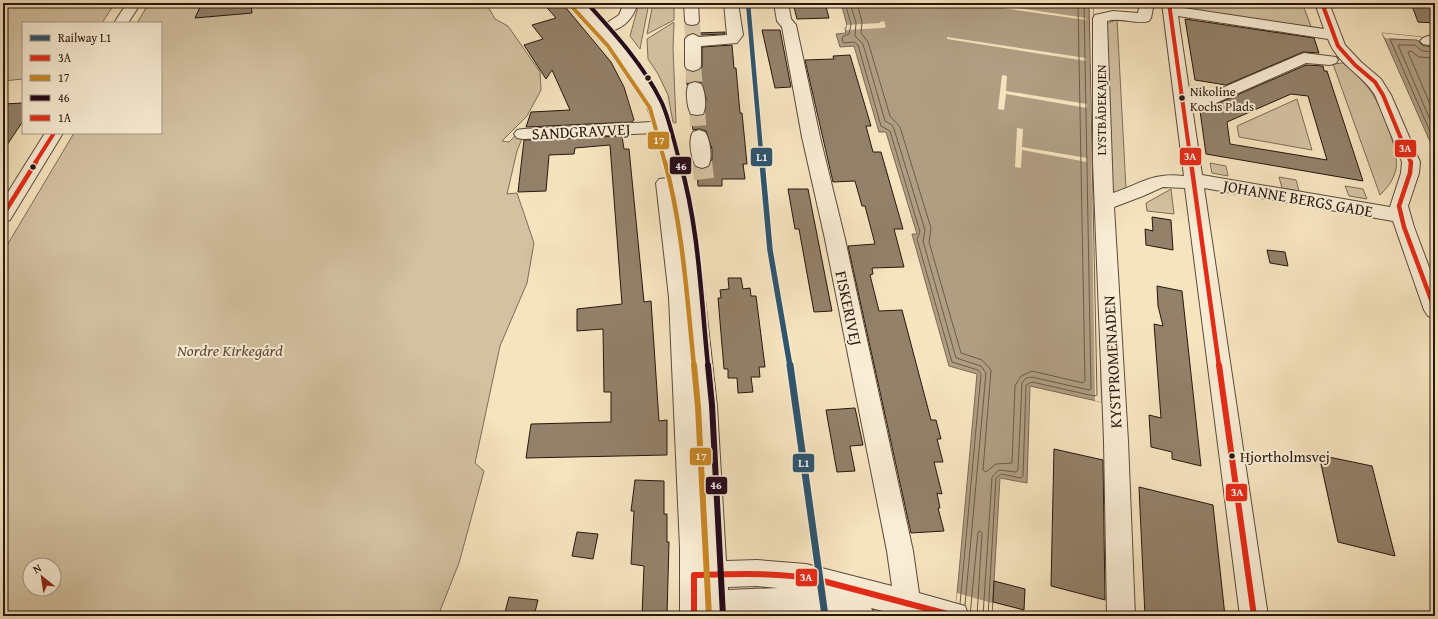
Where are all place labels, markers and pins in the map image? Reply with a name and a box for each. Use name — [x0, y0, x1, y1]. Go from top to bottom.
unlabelled marker — [643, 73, 653, 83]
place label: Nikoline Kochs Plads — [1190, 82, 1254, 116]
marker: Nikoline Kochs Plads — [1177, 93, 1187, 103]
unlabelled marker — [28, 162, 38, 172]
place label: Hjortholmsvej — [1240, 446, 1330, 467]
marker: Hjortholmsvej — [1227, 451, 1237, 461]

